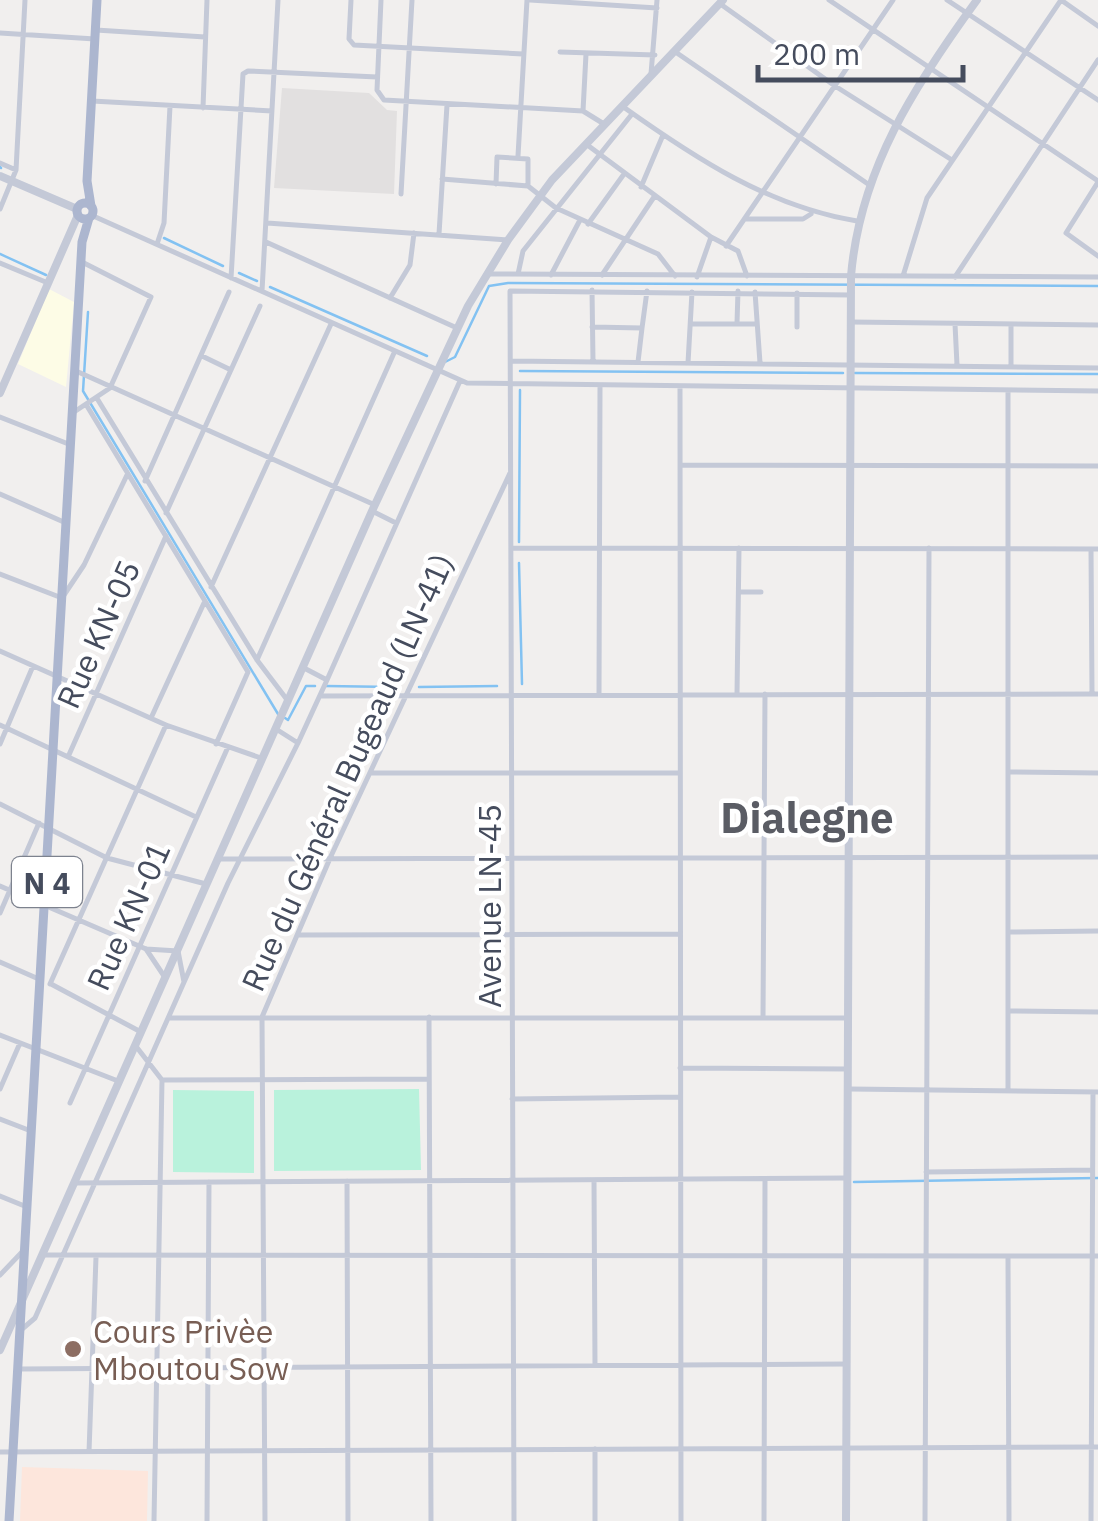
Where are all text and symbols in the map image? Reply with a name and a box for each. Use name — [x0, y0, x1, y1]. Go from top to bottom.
scale bar — [758, 20, 963, 82]
text: 200 m — [773, 34, 860, 73]
street label: Rue du Général Bugeaud (LN-41) — [231, 547, 463, 997]
street label: Rue KN-05 — [47, 553, 149, 715]
district label: Dialegne — [720, 790, 894, 845]
street label: Avenue LN-45 — [468, 804, 510, 1008]
street label: Rue KN-01 — [77, 835, 179, 997]
road number: N 4 — [12, 857, 82, 907]
place label: Cours Privèe Mboutou Sow — [93, 1310, 289, 1389]
marker: Cours Privèe Mboutou Sow — [62, 1338, 84, 1360]

